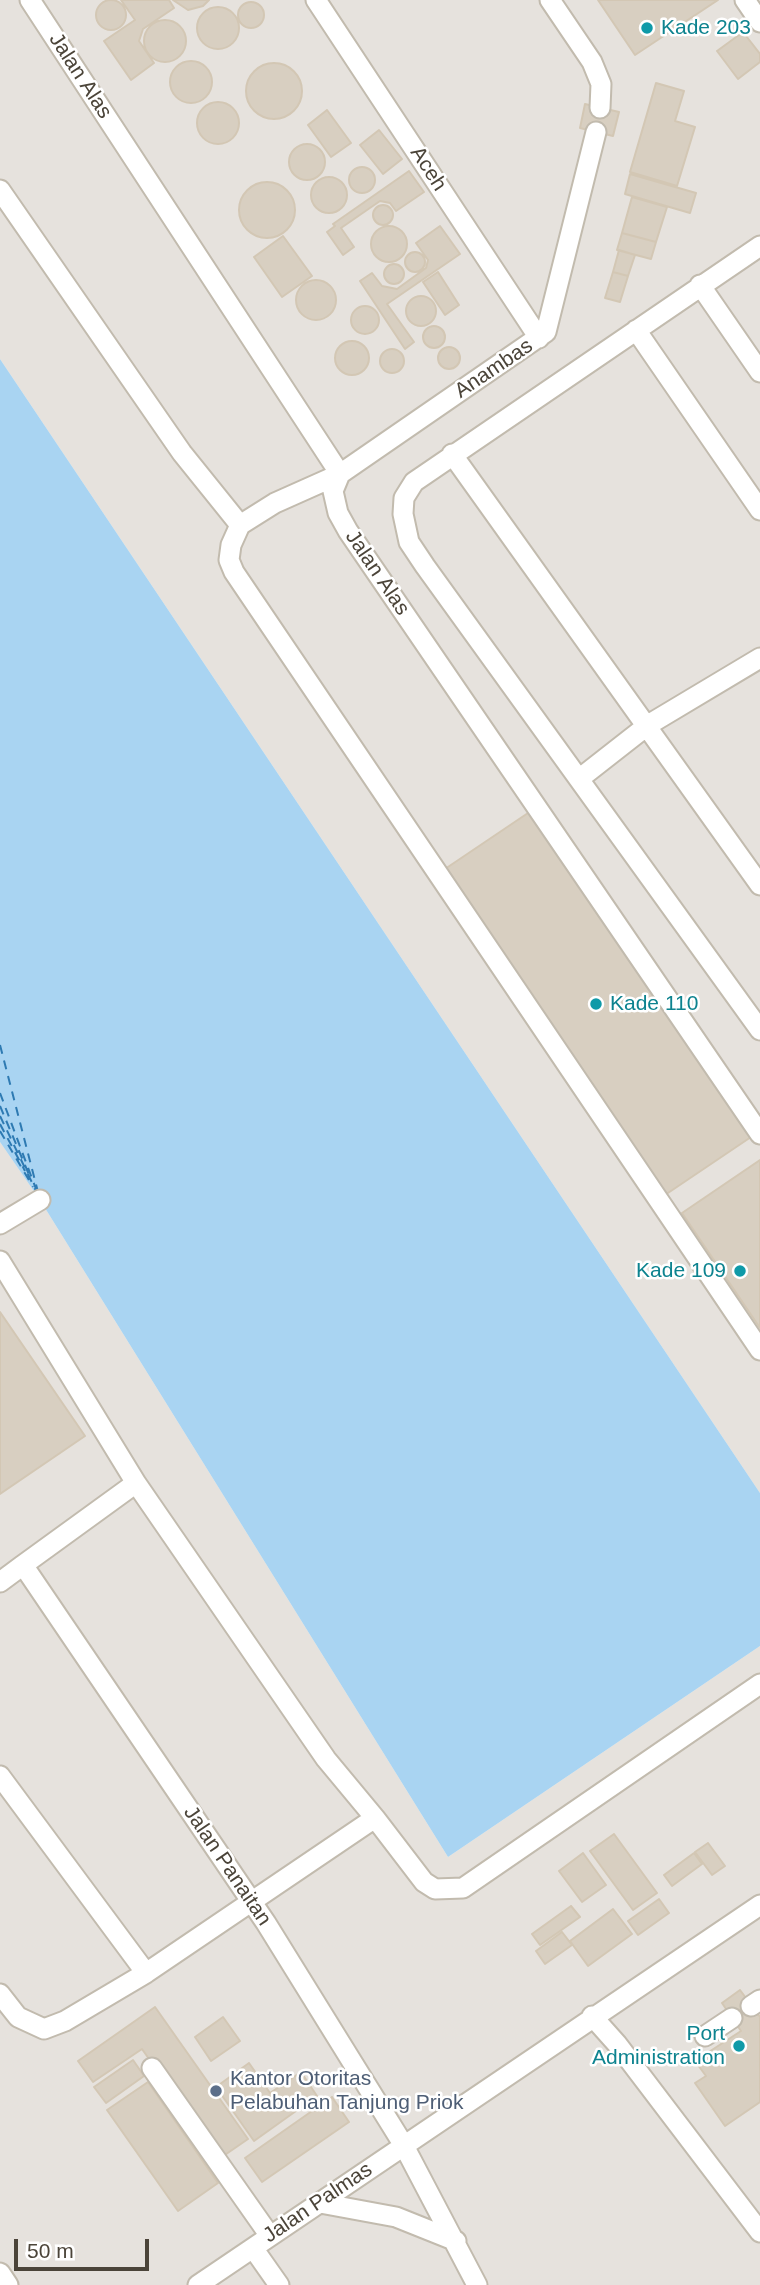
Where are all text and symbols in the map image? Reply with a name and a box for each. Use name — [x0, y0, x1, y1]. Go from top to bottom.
place label: Kade 203 — [661, 15, 751, 41]
marker: Kade 203 — [639, 20, 655, 36]
street label: Jalan Alas — [43, 29, 117, 123]
street label: Aceh — [404, 142, 452, 196]
street label: Anambas — [450, 334, 538, 404]
street label: Jalan Alas — [339, 526, 415, 620]
place label: Kade 110 — [610, 991, 698, 1017]
marker: Kade 110 — [588, 996, 604, 1012]
place label: Kade 109 — [636, 1258, 726, 1284]
marker: Kade 109 — [732, 1263, 748, 1279]
street label: Jalan Panaitan — [178, 1801, 276, 1931]
place label: Port Administration — [592, 2021, 725, 2071]
marker: Port Administration — [731, 2038, 747, 2054]
place label: Kantor Otoritas Pelabuhan Tanjung Priok — [230, 2066, 464, 2116]
marker: Kantor Otoritas Pelabuhan Tanjung Priok — [208, 2083, 224, 2099]
street label: Jalan Palmas — [259, 2157, 377, 2249]
scale bar — [18, 2226, 152, 2270]
text: 50 m — [27, 2239, 74, 2262]

